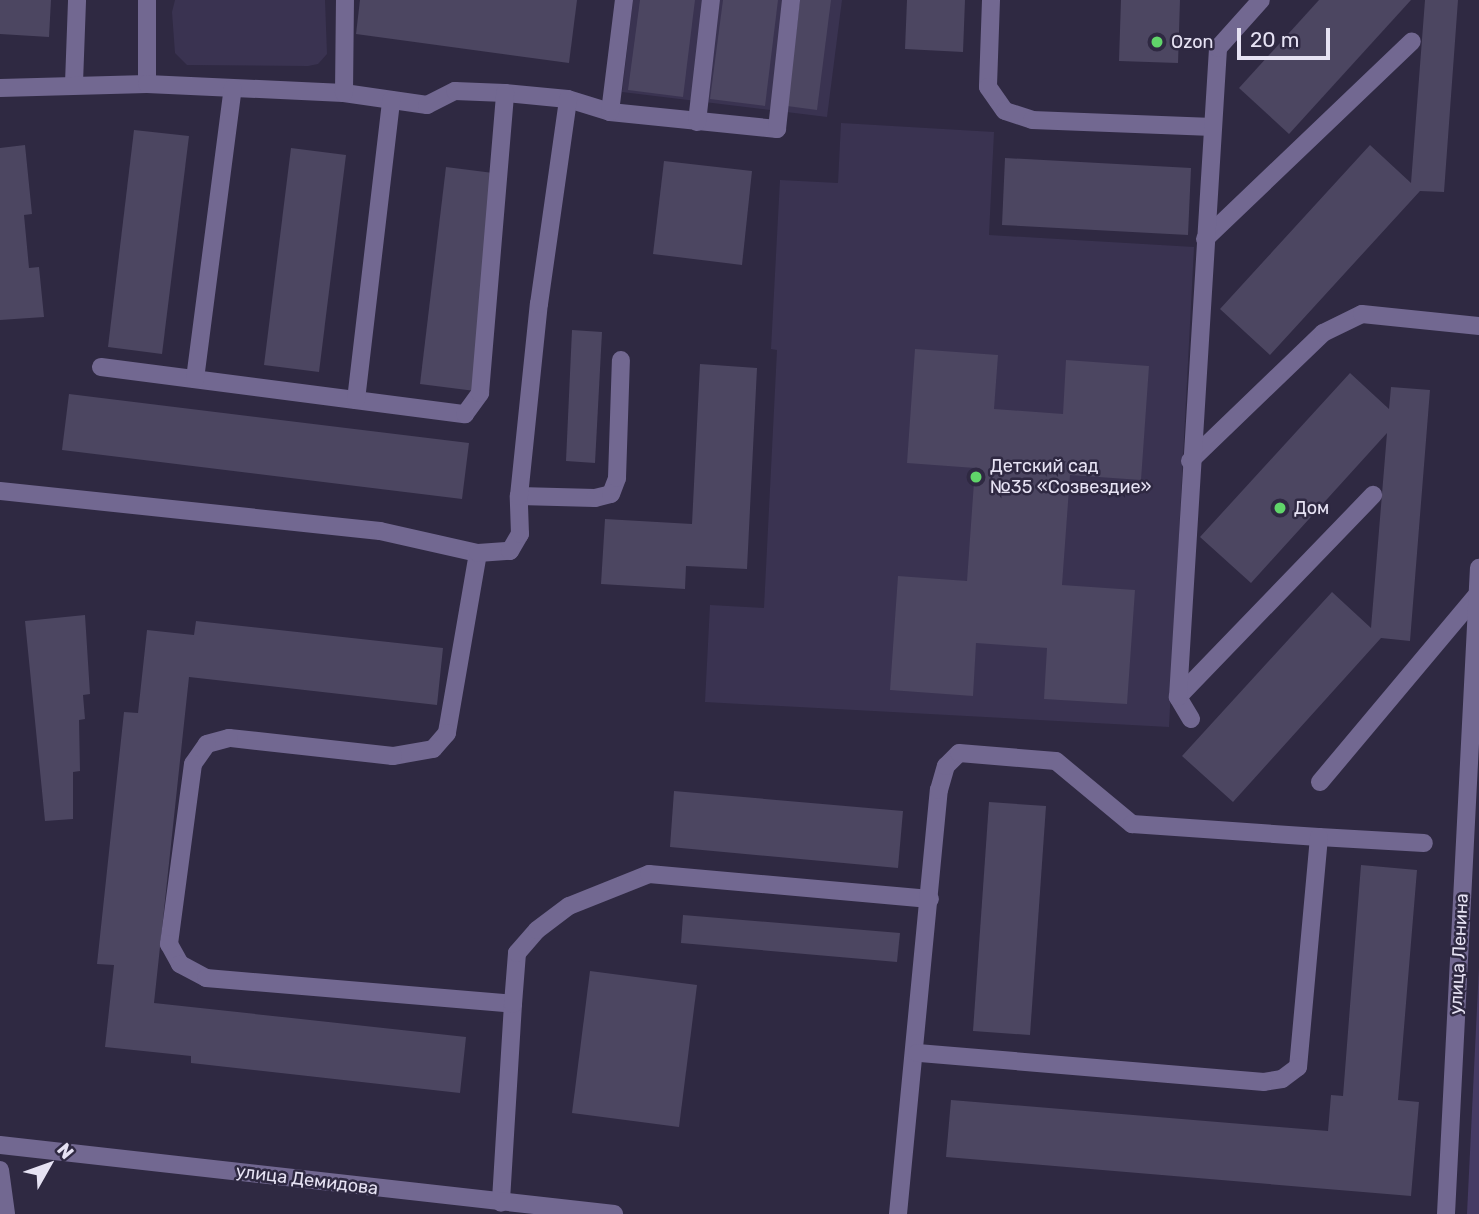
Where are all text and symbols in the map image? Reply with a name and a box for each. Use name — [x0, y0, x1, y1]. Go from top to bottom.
scale bar — [1241, 14, 1334, 58]
text: 20 m — [1250, 27, 1299, 52]
place label: Ozon — [1171, 31, 1213, 53]
marker: Ozon — [1149, 34, 1165, 50]
place label: Детский сад №35 «Созвездие» — [990, 456, 1151, 498]
marker: Детский сад №35 «Созвездие» — [968, 469, 984, 485]
place label: Дом — [1294, 497, 1329, 519]
marker: Дом — [1272, 500, 1288, 516]
street label: улица Ленина — [1445, 893, 1473, 1015]
north arrow — [14, 1130, 84, 1200]
text: N — [52, 1139, 79, 1164]
street label: улица Демидова — [235, 1161, 379, 1199]

